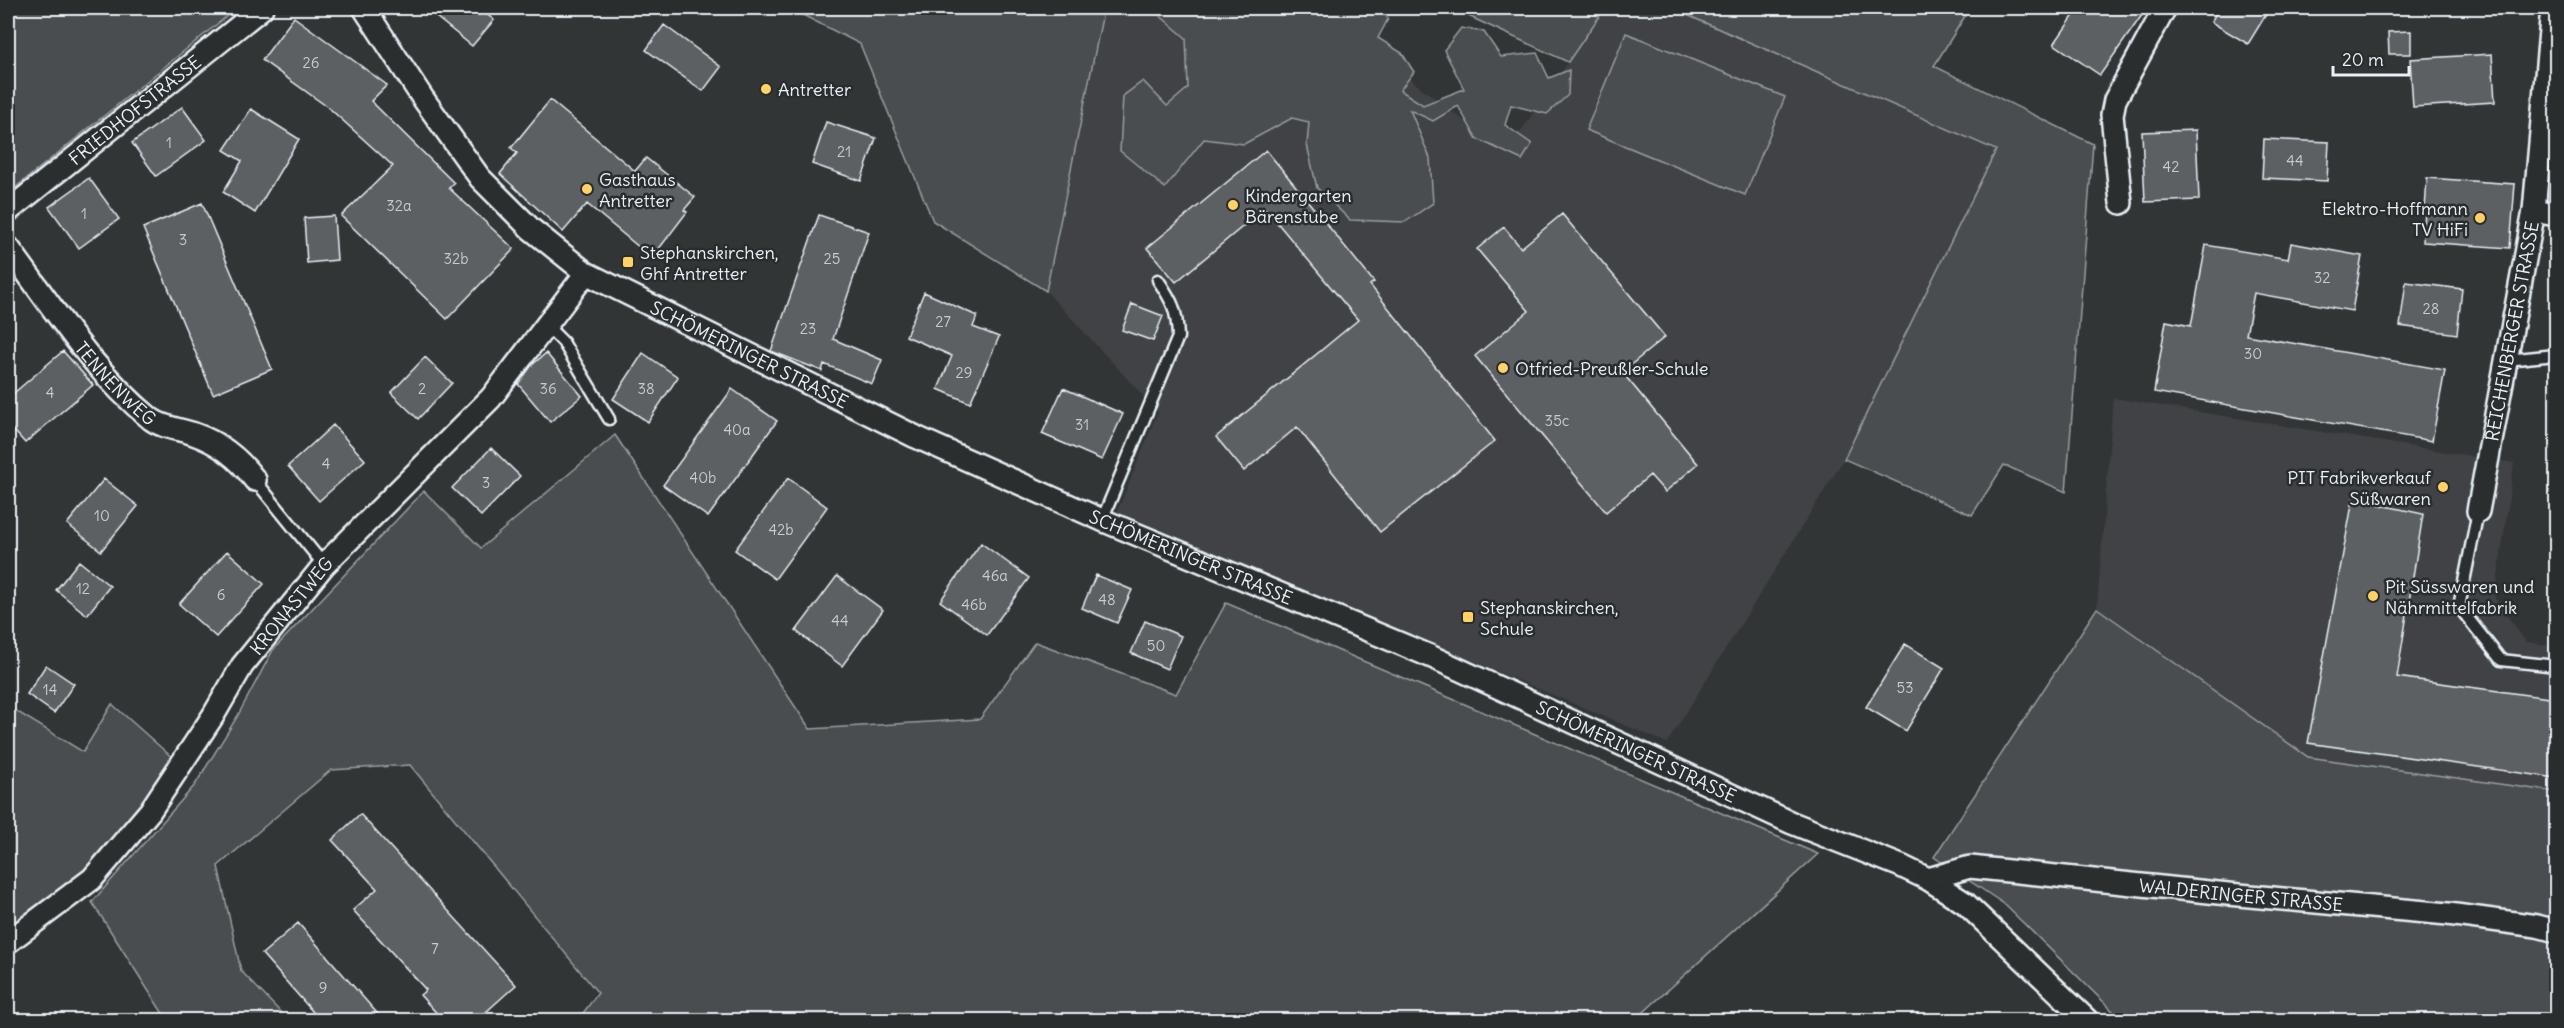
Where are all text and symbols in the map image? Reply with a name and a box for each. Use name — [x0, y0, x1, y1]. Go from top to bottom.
scale bar — [2333, 39, 2410, 77]
text: 20 m — [2342, 48, 2384, 71]
street label: FRIEDHOFSTRASSE — [64, 50, 205, 170]
house number: 26 — [303, 53, 319, 72]
place label: Antretter — [778, 78, 852, 101]
marker: Antretter — [759, 82, 773, 96]
house number: 1 — [166, 133, 172, 152]
house number: 21 — [837, 142, 851, 161]
house number: 44 — [2286, 151, 2304, 170]
house number: 42 — [2163, 157, 2179, 176]
place label: Gasthaus Antretter — [599, 168, 676, 212]
marker: Gasthaus Antretter — [580, 182, 594, 196]
place label: Kindergarten Bärenstube — [1245, 184, 1352, 228]
house number: 32a — [386, 196, 412, 215]
place label: Elektro-Hoffmann TV HiFi — [2322, 197, 2468, 241]
marker: Kindergarten Bärenstube — [1226, 198, 1240, 212]
house number: 1 — [81, 204, 87, 223]
marker: Elektro-Hoffmann TV HiFi — [2473, 211, 2487, 225]
street label: REICHENBERGER STRASSE — [2480, 219, 2543, 443]
house number: 3 — [179, 230, 187, 249]
place label: Stephanskirchen, Ghf Antretter — [640, 241, 779, 285]
house number: 32b — [443, 249, 469, 268]
house number: 25 — [824, 249, 840, 268]
marker: Stephanskirchen, Ghf Antretter — [621, 255, 635, 269]
house number: 32 — [2314, 268, 2330, 287]
street label: SCHÖMERINGER STRASSE — [647, 295, 852, 413]
house number: 28 — [2423, 299, 2439, 318]
house number: 27 — [935, 312, 951, 331]
house number: 23 — [800, 319, 816, 338]
street label: TENNENWEG — [70, 337, 161, 430]
house number: 30 — [2244, 344, 2262, 363]
place label: Otfried-Preußler-Schule — [1515, 357, 1709, 380]
marker: Otfried-Preußler-Schule — [1496, 361, 1510, 375]
house number: 29 — [956, 363, 972, 382]
house number: 2 — [418, 379, 426, 398]
house number: 36 — [539, 379, 557, 398]
house number: 38 — [637, 379, 655, 398]
house number: 4 — [46, 383, 55, 402]
house number: 35c — [1545, 411, 1570, 430]
house number: 31 — [1075, 415, 1089, 434]
house number: 40a — [723, 420, 751, 439]
house number: 4 — [322, 454, 331, 473]
place label: PIT Fabrikverkauf Süßwaren — [2287, 466, 2432, 510]
house number: 40b — [690, 468, 716, 487]
house number: 3 — [482, 473, 490, 492]
marker: PIT Fabrikverkauf Süßwaren — [2436, 480, 2450, 494]
street label: SCHÖMERINGER STRASSE — [1086, 504, 1296, 609]
house number: 10 — [94, 506, 110, 525]
house number: 42b — [768, 520, 794, 539]
street label: KRONASTWEG — [244, 552, 337, 659]
house number: 46a — [982, 566, 1008, 585]
place label: Pit Süsswaren und Nährmittelfabrik — [2385, 575, 2535, 619]
house number: 12 — [76, 579, 90, 598]
house number: 6 — [217, 585, 225, 604]
marker: Pit Süsswaren und Nährmittelfabrik — [2366, 589, 2380, 603]
house number: 48 — [1098, 590, 1116, 609]
house number: 46b — [961, 595, 987, 614]
place label: Stephanskirchen, Schule — [1480, 596, 1619, 640]
marker: Stephanskirchen, Schule — [1461, 610, 1475, 624]
house number: 44 — [831, 611, 849, 630]
house number: 50 — [1147, 636, 1165, 655]
house number: 53 — [1896, 678, 1914, 697]
house number: 14 — [43, 680, 58, 699]
street label: SCHÖMERINGER STRASSE — [1533, 695, 1740, 807]
street label: WALDERINGER STRASSE — [2138, 873, 2344, 916]
house number: 7 — [431, 939, 439, 958]
house number: 9 — [319, 978, 327, 997]

